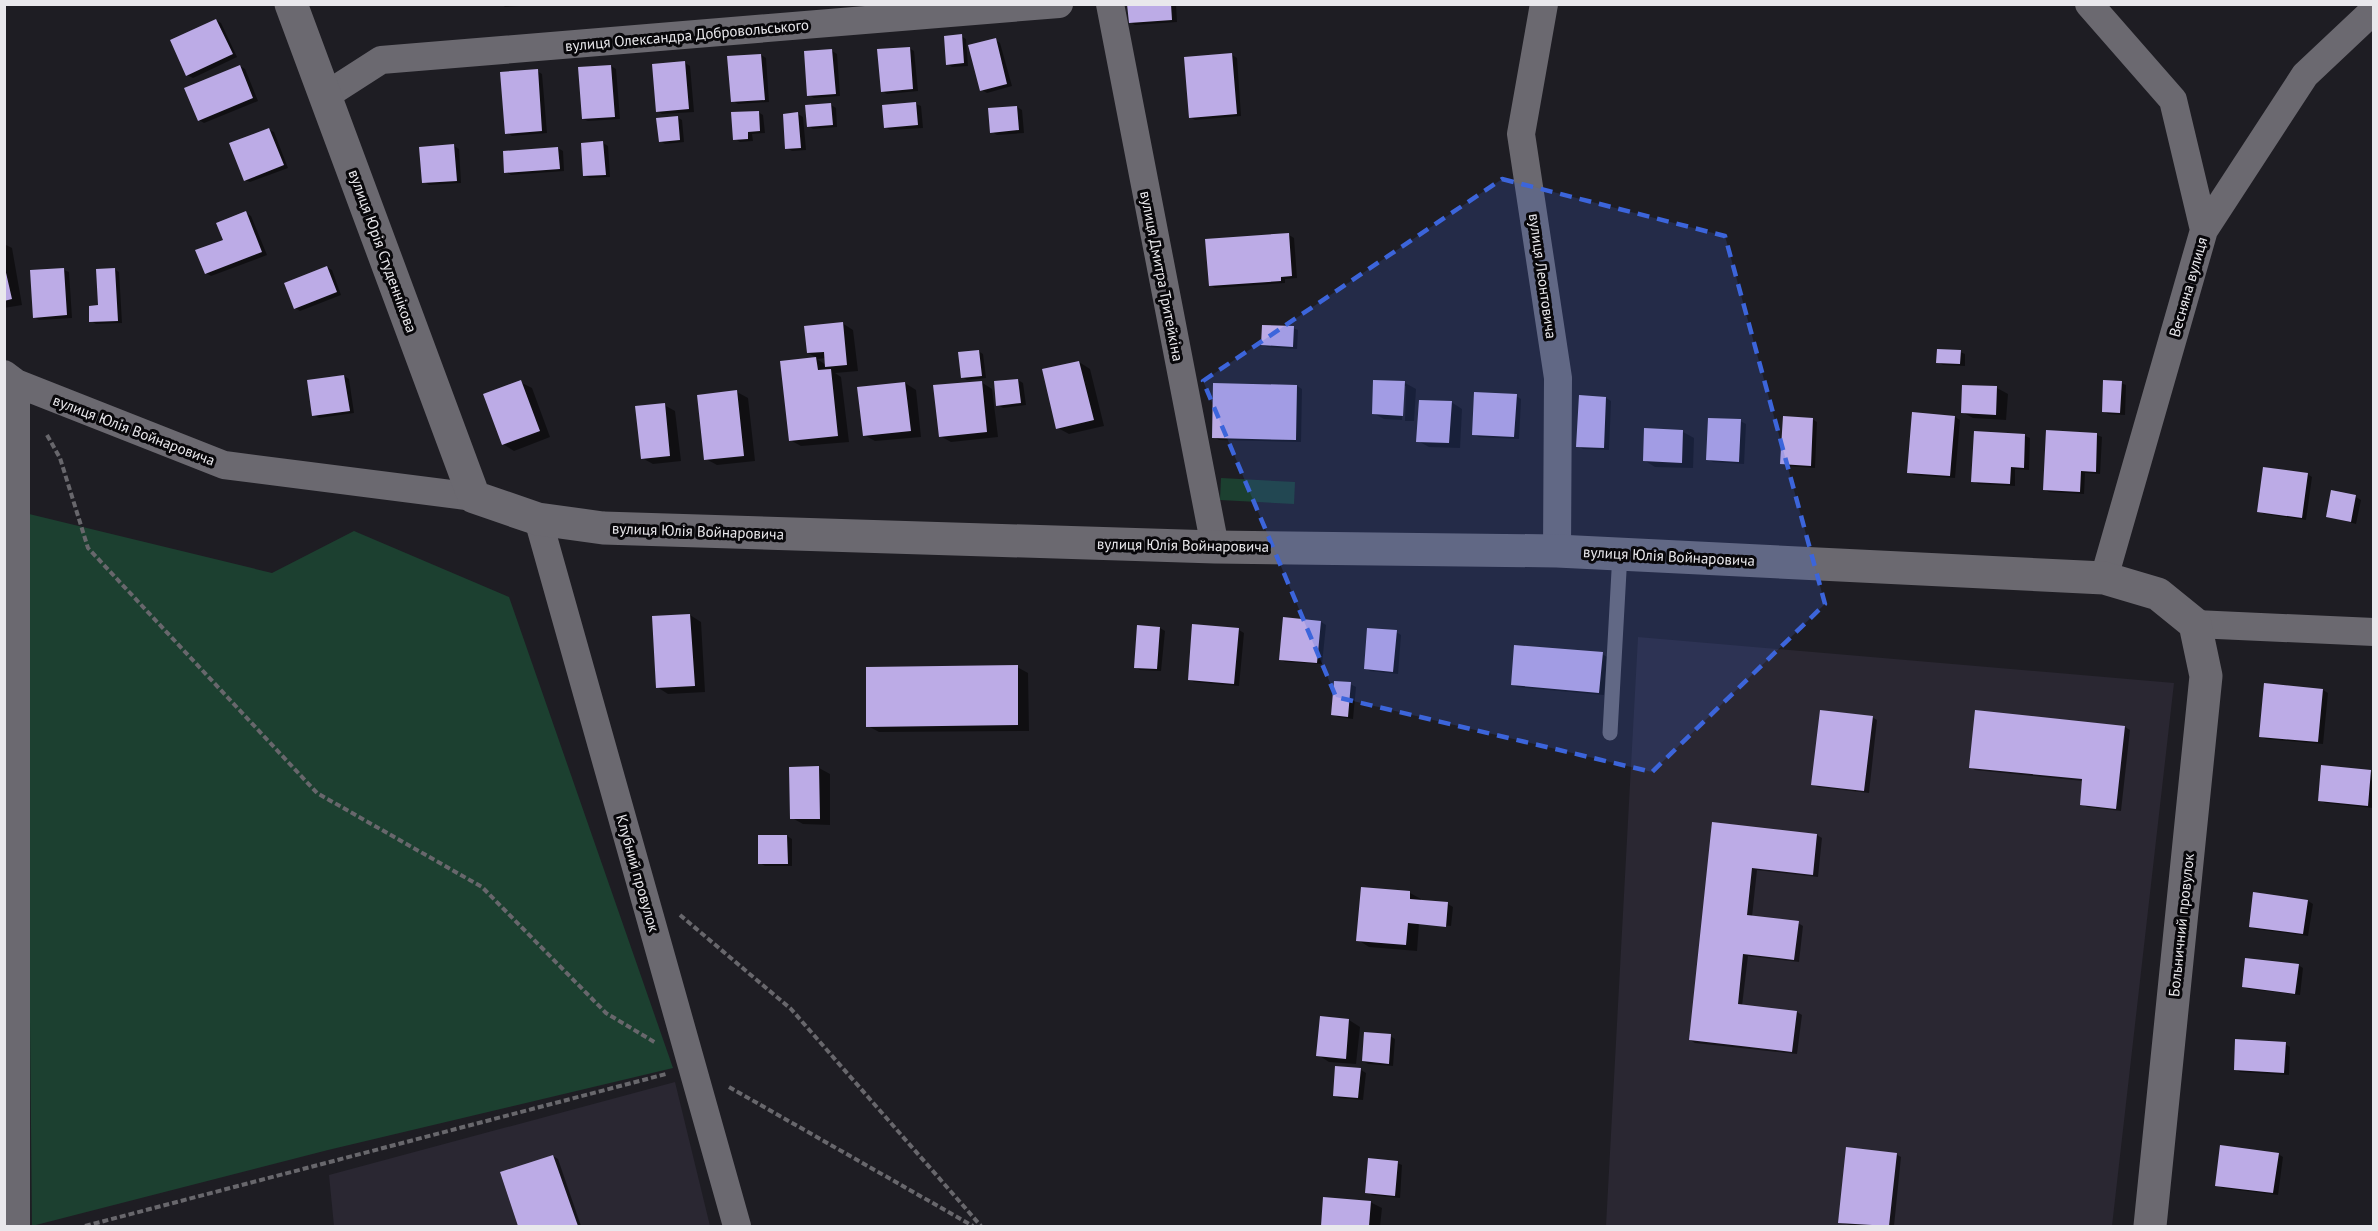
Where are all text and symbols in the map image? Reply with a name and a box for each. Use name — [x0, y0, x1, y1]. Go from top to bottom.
street label: вулиця Олександра Добровольського — [564, 15, 810, 55]
street label: вулиця Юрія Студеннікова — [345, 167, 421, 335]
street label: вулиця Дмитра Тритейкіна — [1136, 189, 1188, 363]
street label: вулиця Леонтовича — [1525, 212, 1561, 340]
street label: Весняна вулиця — [2165, 235, 2211, 339]
street label: вулиця Юлія Войнаровича — [50, 390, 218, 470]
street label: вулиця Юлія Войнаровича — [612, 519, 784, 543]
street label: вулиця Юлія Войнаровича — [1097, 534, 1269, 556]
street label: вулиця Юлія Войнаровича — [1583, 542, 1755, 570]
street label: Клубний провулок — [612, 812, 664, 935]
street label: Больничний провулок — [2164, 852, 2198, 998]

